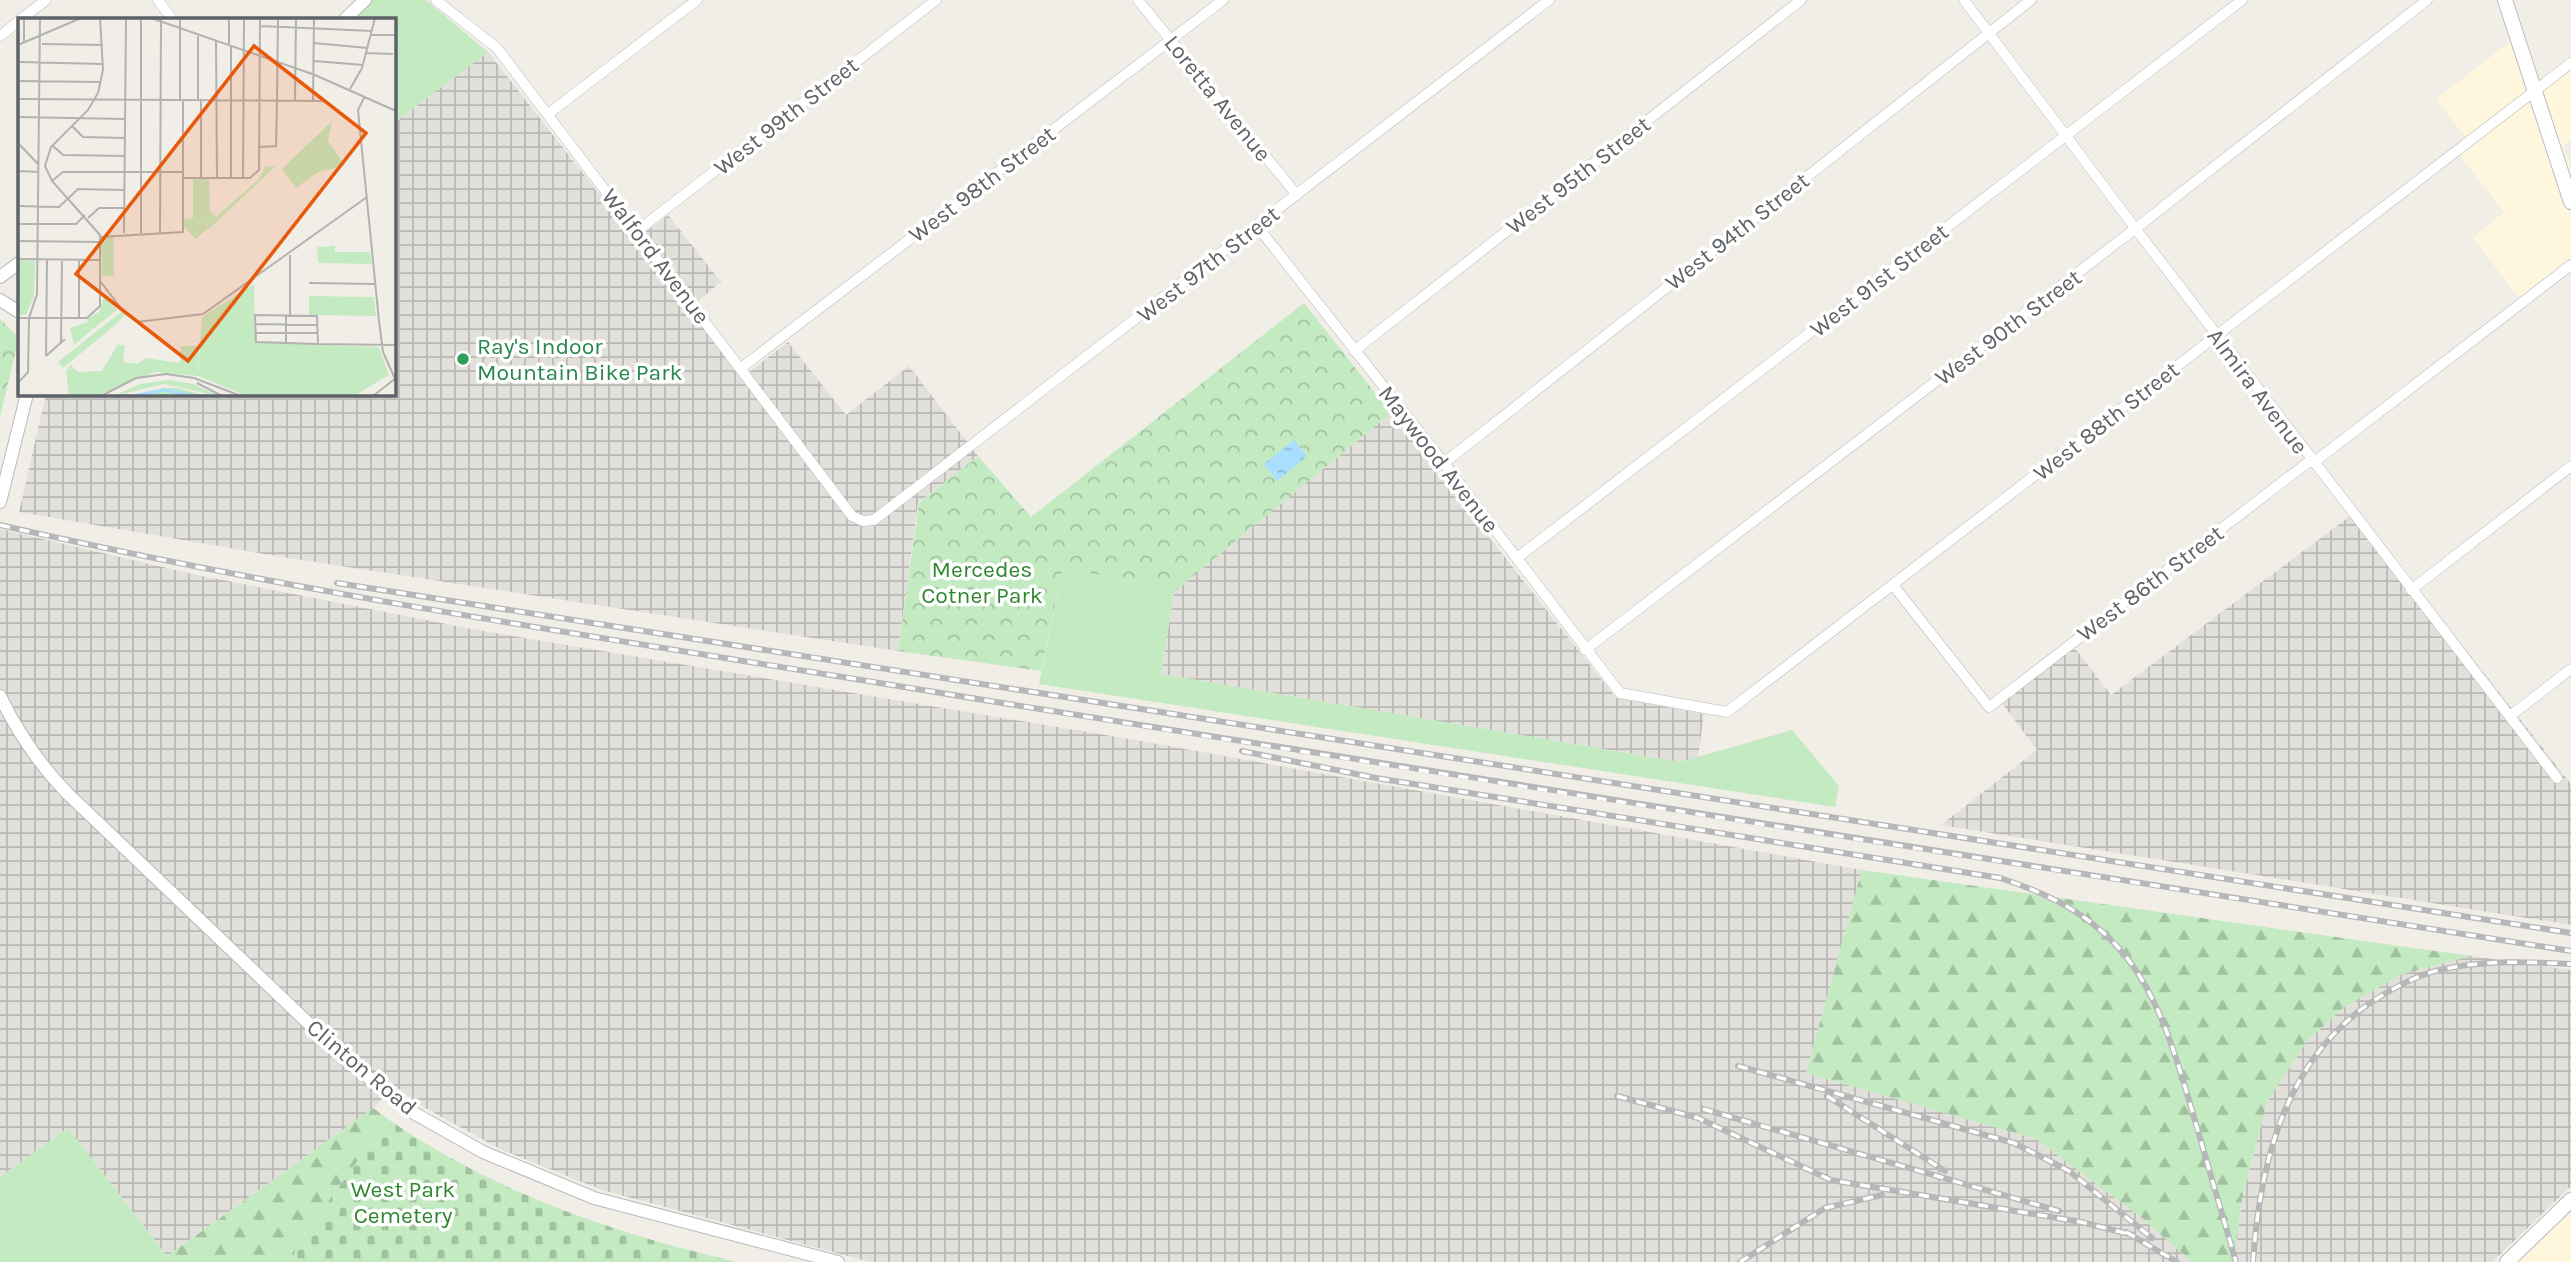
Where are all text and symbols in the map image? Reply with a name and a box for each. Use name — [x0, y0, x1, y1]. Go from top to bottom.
inset map — [18, 18, 396, 396]
street label: Loretta Avenue — [1158, 30, 1277, 167]
street label: West 99th Street — [709, 51, 864, 181]
street label: West 95th Street — [1501, 111, 1656, 240]
street label: West 98th Street — [904, 120, 1061, 248]
street label: West 94th Street — [1660, 167, 1815, 296]
street label: Walford Avenue — [596, 183, 715, 329]
street label: West 97th Street — [1132, 200, 1285, 328]
street label: West 91st Street — [1805, 218, 1954, 343]
street label: West 90th Street — [1930, 263, 2087, 391]
street label: Almira Avenue — [2202, 323, 2314, 459]
place label: Ray's Indoor Mountain Bike Park — [477, 333, 682, 386]
marker: Ray's Indoor Mountain Bike Park — [455, 351, 471, 367]
street label: West 88th Street — [2028, 356, 2185, 487]
street label: Maywood Avenue — [1373, 380, 1504, 538]
street label: West 86th Street — [2072, 519, 2229, 647]
park label: Mercedes Cotner Park — [921, 556, 1043, 609]
street label: Clinton Road — [301, 1014, 422, 1121]
park label: West Park Cemetery — [351, 1176, 455, 1229]

